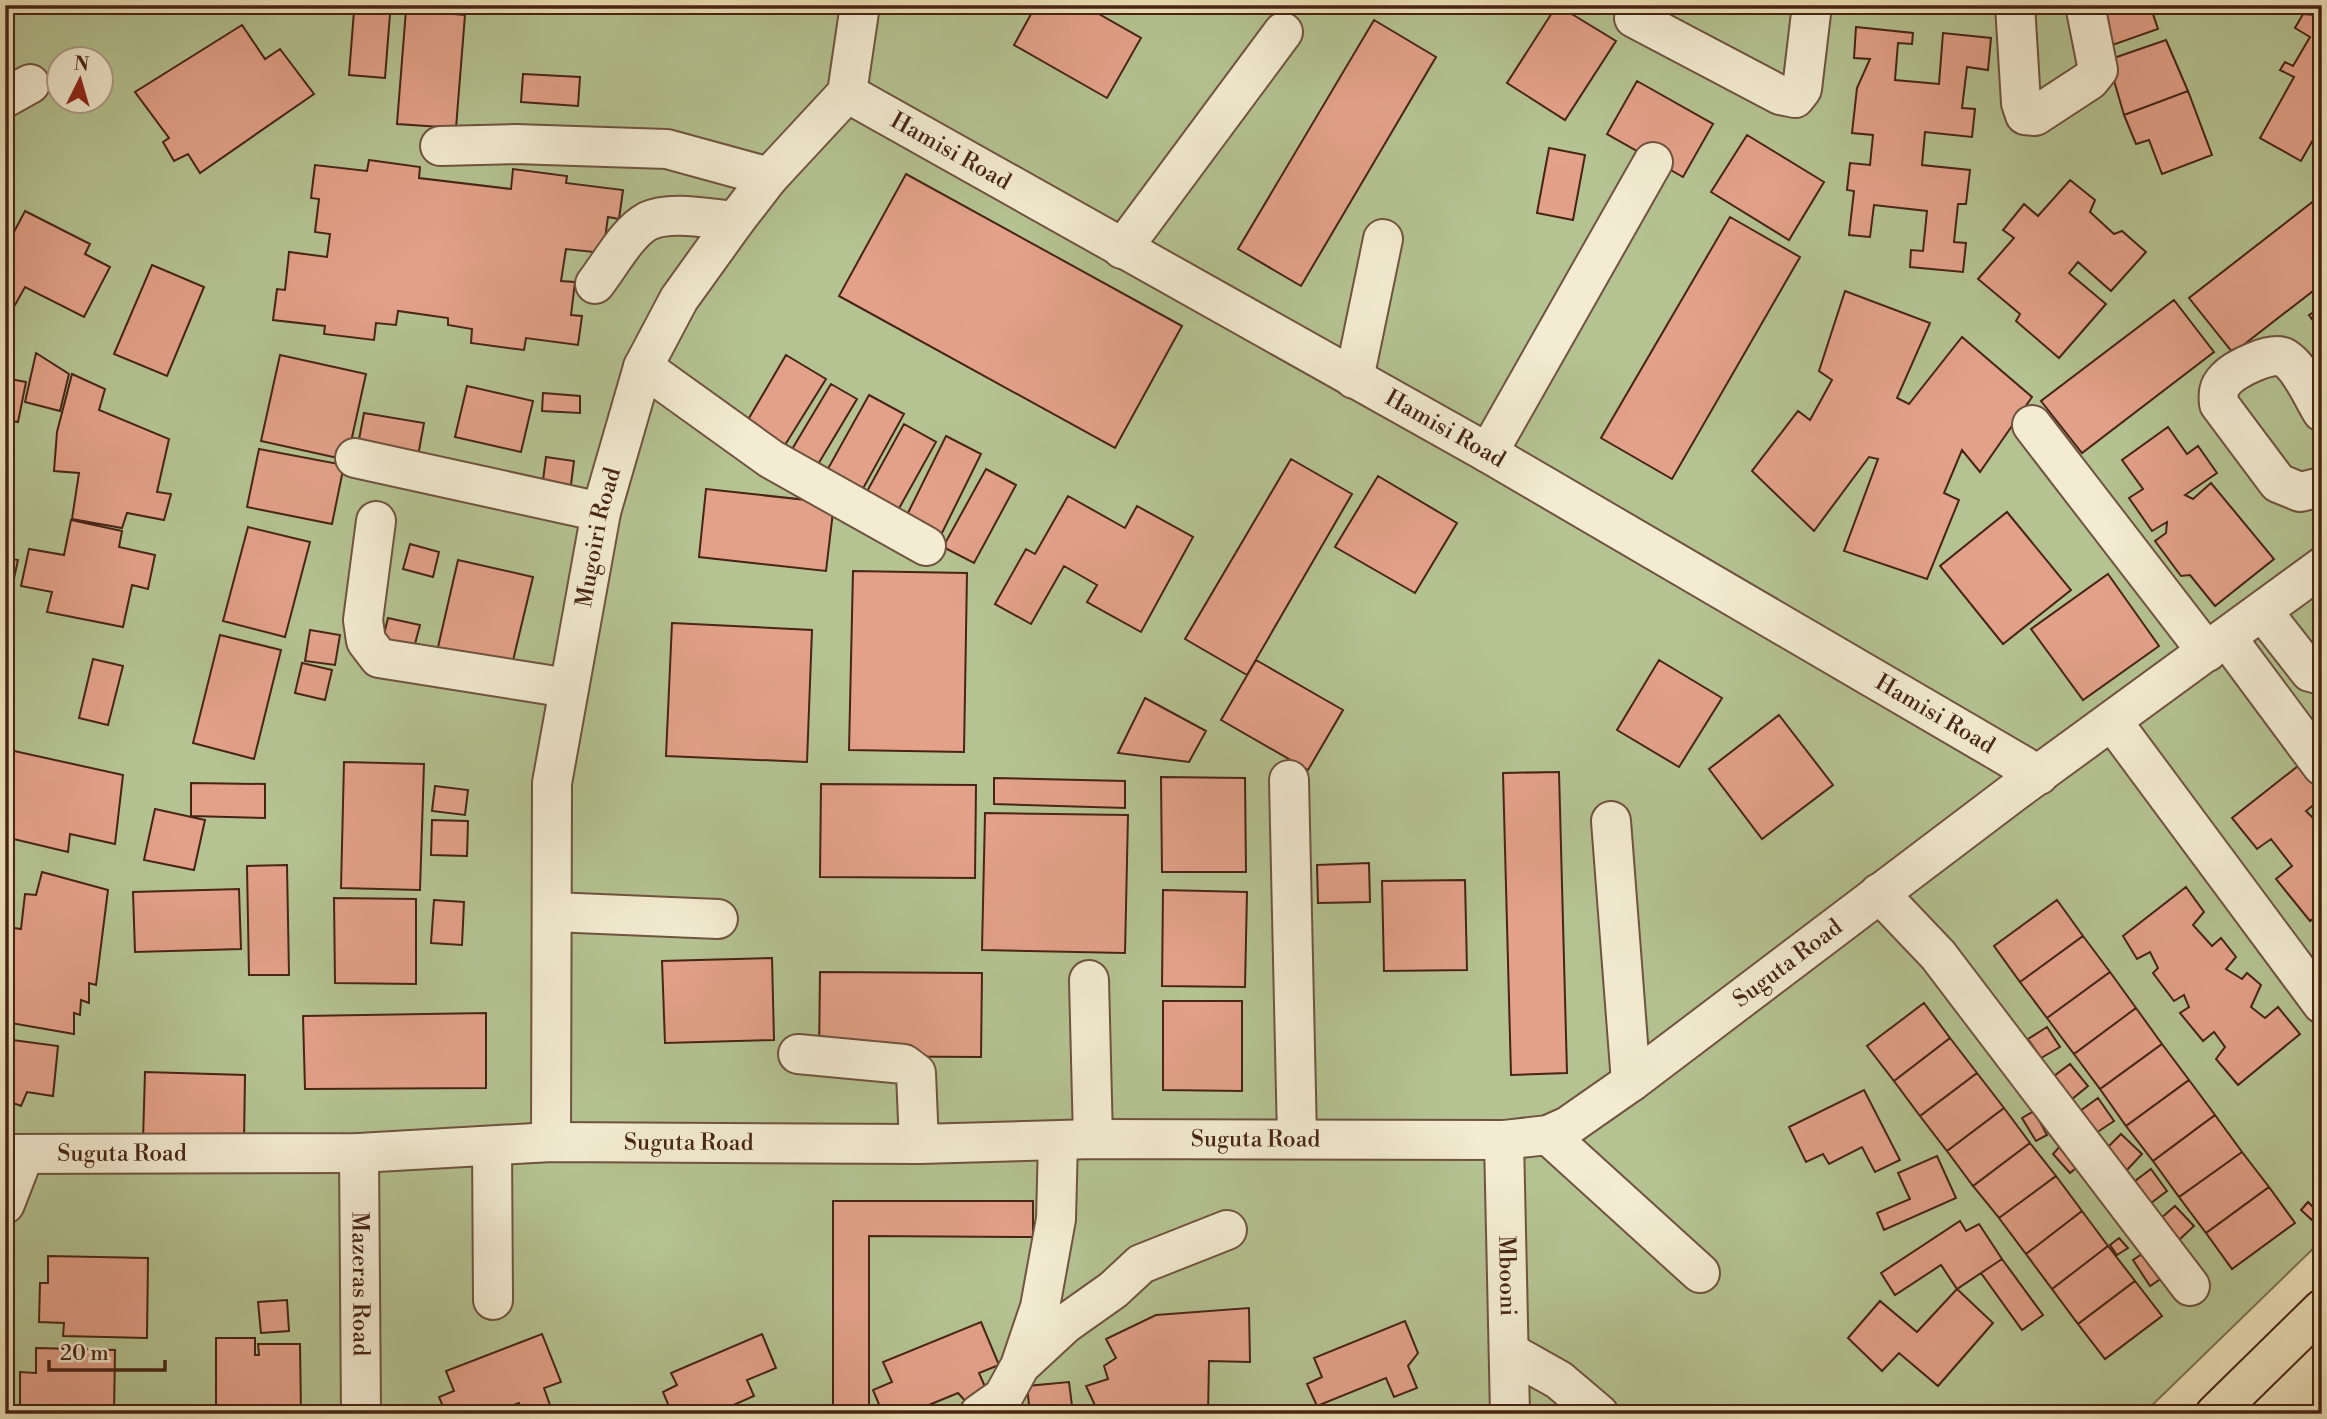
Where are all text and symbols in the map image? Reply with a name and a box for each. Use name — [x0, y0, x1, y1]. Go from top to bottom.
north arrow — [46, 46, 116, 116]
text: N — [73, 51, 90, 77]
street label: Hamisi Road — [886, 106, 1016, 196]
street label: Hamisi Road — [1380, 384, 1510, 474]
street label: Mugoiri Road — [570, 464, 627, 609]
street label: Hamisi Road — [1870, 668, 2000, 760]
street label: Suguta Road — [1728, 913, 1848, 1014]
street label: Suguta Road — [1191, 1125, 1320, 1154]
street label: Suguta Road — [624, 1128, 754, 1157]
street label: Suguta Road — [57, 1139, 187, 1168]
street label: Mazeras Road — [345, 1212, 375, 1356]
street label: Mbooni — [1492, 1235, 1522, 1317]
scale bar — [49, 1328, 164, 1372]
text: 20 m — [60, 1341, 109, 1367]

